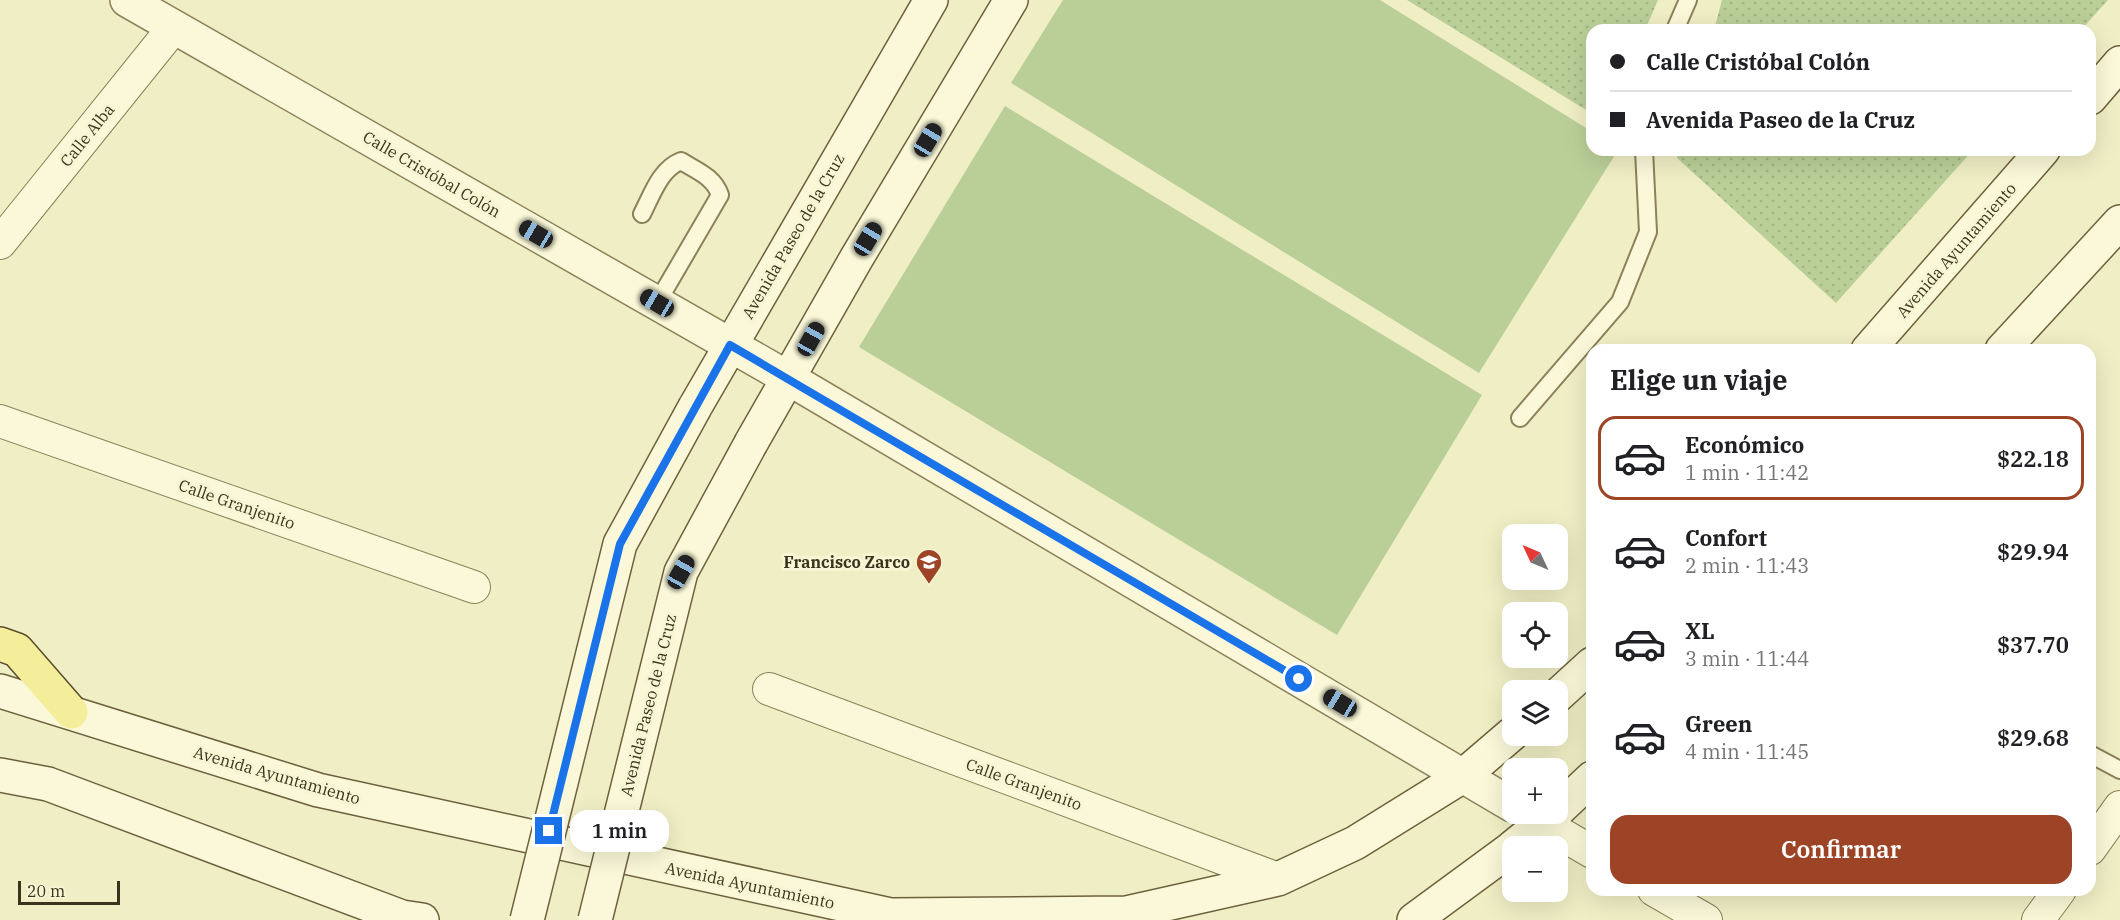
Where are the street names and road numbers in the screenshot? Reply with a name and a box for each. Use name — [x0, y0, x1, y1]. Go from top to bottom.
street label: Calle Alba — [56, 99, 119, 170]
street label: Calle Cristóbal Colón — [360, 126, 504, 222]
street label: Avenida Paseo de la Cruz — [737, 150, 849, 322]
street label: Avenida Ayuntamiento — [1892, 178, 2020, 322]
street label: Calle Granjenito — [176, 475, 298, 533]
street label: Avenida Paseo de la Cruz — [616, 612, 680, 798]
street label: Avenida Ayuntamiento — [191, 742, 363, 808]
street label: Calle Granjenito — [963, 754, 1085, 814]
street label: Avenida Ayuntamiento — [664, 857, 836, 913]

